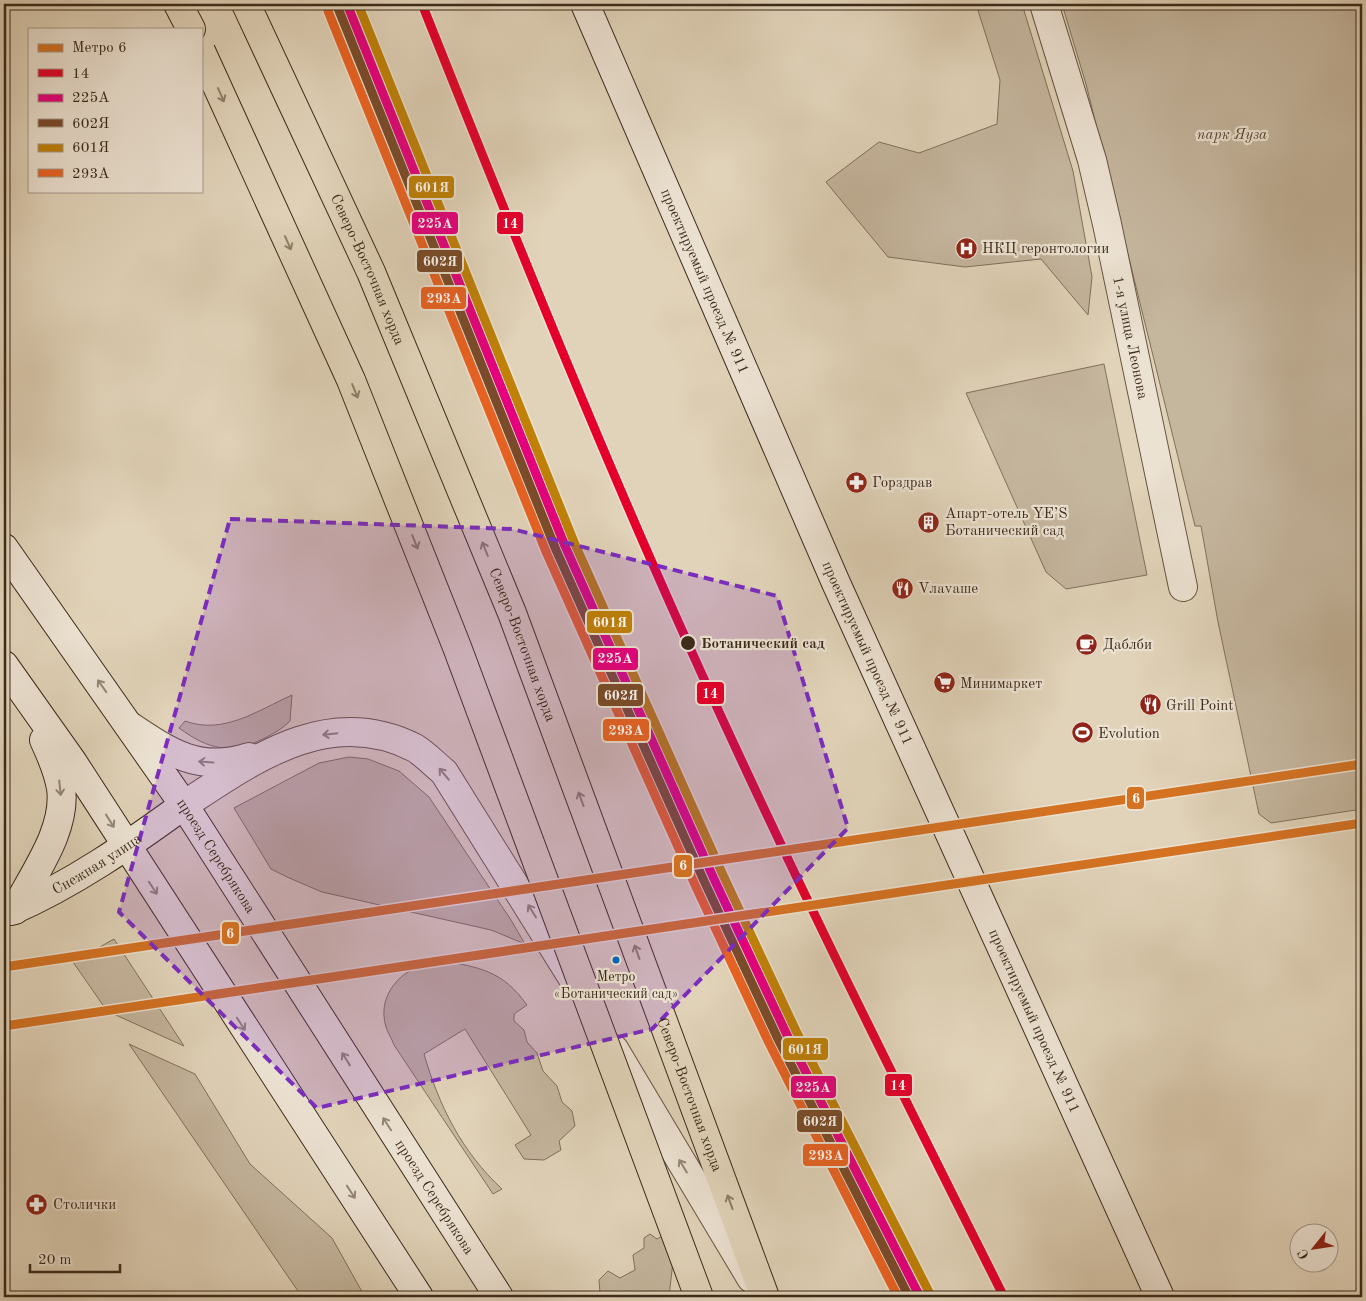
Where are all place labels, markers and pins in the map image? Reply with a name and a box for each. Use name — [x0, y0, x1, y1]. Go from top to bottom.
hospital icon: НКЦ геронтологии — [954, 236, 978, 260]
place label: НКЦ геронтологии — [982, 242, 1109, 257]
pharmacy icon: Горздрав — [844, 470, 868, 494]
place label: Горздрав — [872, 476, 932, 491]
place label: Апарт-отель YE’S Ботанический сад — [945, 507, 1067, 539]
building icon: Апарт-отель YE’S Ботанический сад — [917, 510, 941, 534]
restaurant icon: Vлаvаше — [890, 576, 914, 600]
place label: Vлаvаше — [918, 582, 978, 597]
cafe icon: Даблби — [1075, 632, 1099, 656]
marker: Ботанический сад — [679, 634, 697, 652]
place label: Ботанический сад — [701, 637, 825, 652]
place label: Даблби — [1103, 638, 1152, 653]
supermarket icon: Минимаркет — [932, 671, 956, 695]
place label: Минимаркет — [960, 677, 1042, 692]
restaurant icon: Grill Point — [1138, 693, 1162, 717]
place label: Grill Point — [1166, 699, 1234, 714]
sports icon: Evolution — [1070, 721, 1094, 745]
place label: Evolution — [1098, 727, 1160, 742]
marker: Метро «Ботанический сад» — [611, 955, 621, 965]
place label: Метро «Ботанический сад» — [554, 970, 678, 1001]
pharmacy icon: Столички — [25, 1192, 49, 1216]
place label: Столички — [53, 1198, 116, 1213]

